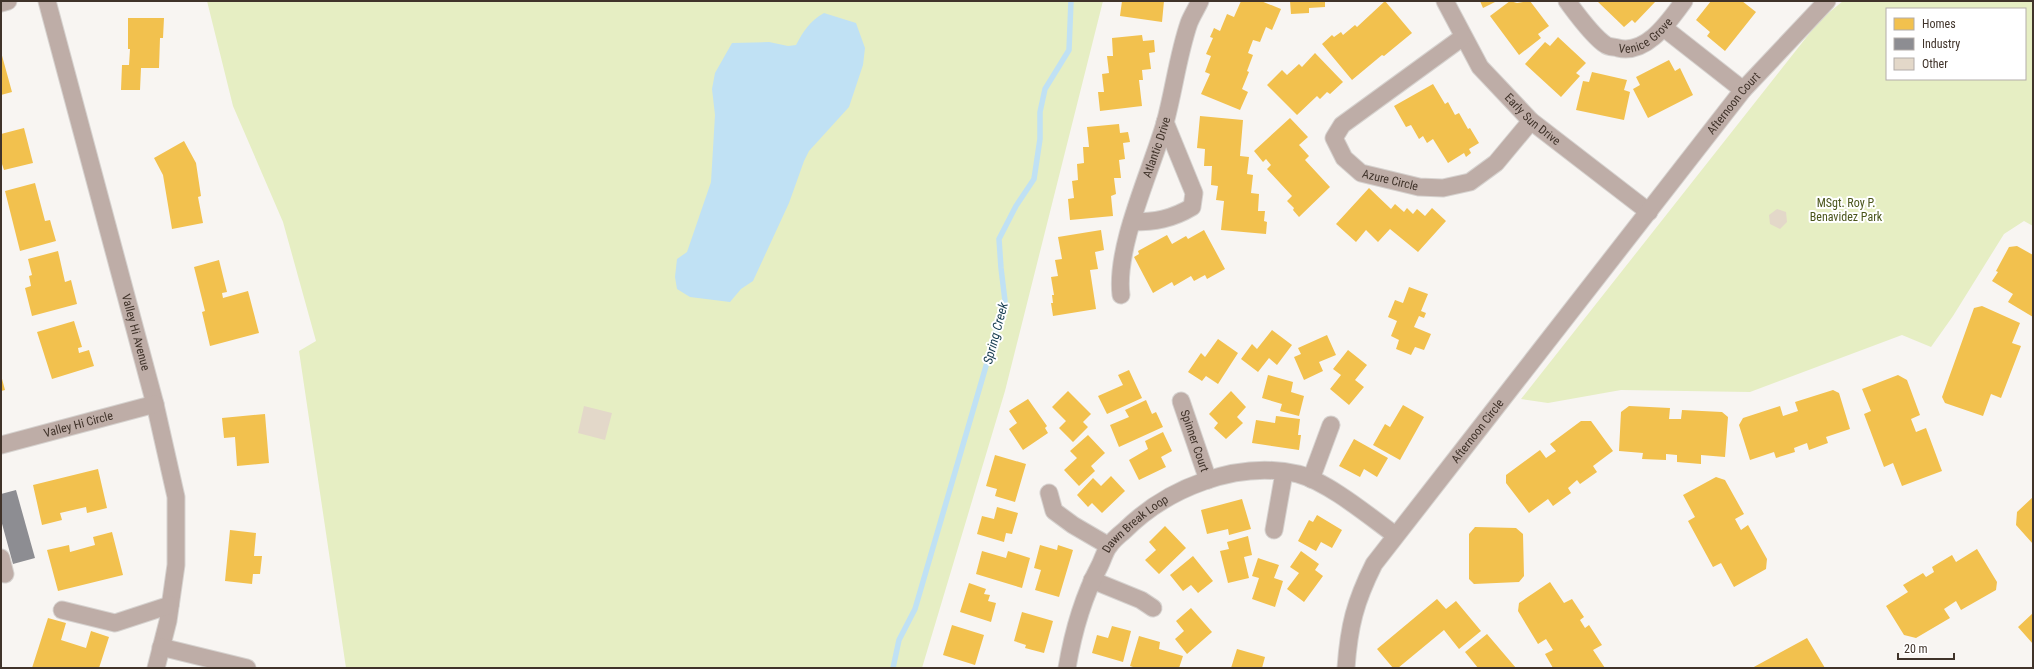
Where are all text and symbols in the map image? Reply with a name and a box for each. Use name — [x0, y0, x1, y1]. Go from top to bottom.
legend — [1886, 8, 2026, 80]
street label: Venice Grove — [1618, 15, 1676, 56]
text: Homes — [1922, 17, 1956, 31]
text: Industry — [1922, 37, 1960, 51]
text: Other — [1922, 57, 1948, 71]
street label: Afternoon Court — [1704, 69, 1763, 137]
street label: Early Sun Drive — [1502, 91, 1563, 148]
street label: Atlantic Drive — [1140, 115, 1173, 180]
street label: Azure Circle — [1361, 167, 1420, 194]
park label: MSgt. Roy P. Benavidez Park — [1810, 196, 1883, 224]
street label: Valley Hi Avenue — [119, 293, 153, 372]
water label: Spring Creek — [980, 300, 1011, 366]
street label: Afternoon Circle — [1448, 396, 1507, 466]
street label: Valley Hi Circle — [42, 408, 115, 440]
street label: Spinner Court — [1177, 408, 1212, 474]
street label: Dawn Break Loop — [1099, 492, 1171, 555]
scale bar — [1898, 635, 1954, 661]
text: 20 m — [1904, 642, 1928, 656]

